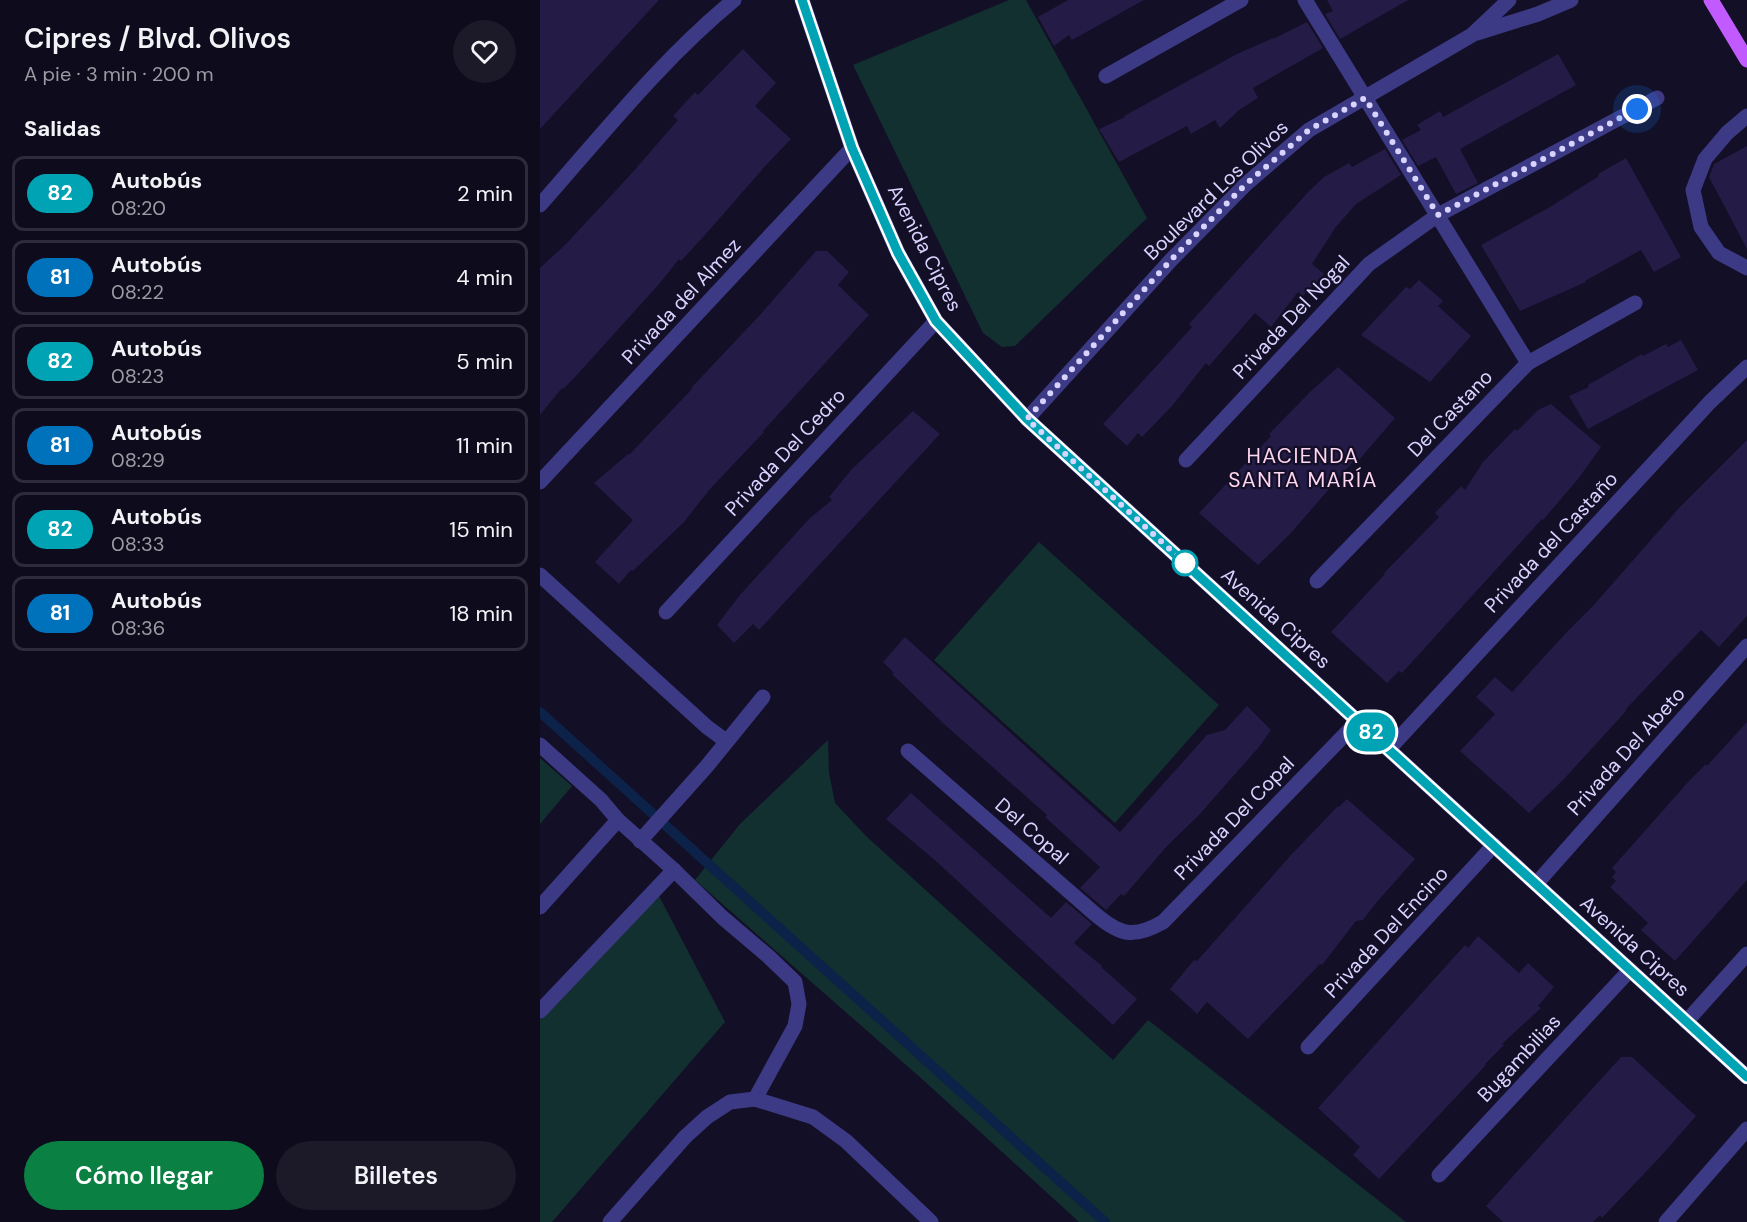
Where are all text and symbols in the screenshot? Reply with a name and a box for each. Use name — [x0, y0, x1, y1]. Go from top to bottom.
text: Cipres / Blvd. Olivos — [24, 20, 291, 57]
button: heart — [453, 20, 516, 83]
text: A pie · 3 min · 200 m — [24, 61, 214, 87]
your location — [1622, 94, 1652, 124]
text: Salidas — [24, 114, 101, 143]
street label: Boulevard Los Olivos — [1138, 114, 1294, 266]
text: Autobús — [111, 166, 202, 195]
text: 82 — [47, 179, 73, 207]
text: 2 min — [457, 179, 513, 208]
street label: Avenida Cipres — [882, 180, 968, 316]
text: 08:20 — [111, 195, 166, 221]
street label: Privada del Almez — [616, 232, 746, 370]
text: Autobús — [111, 250, 202, 279]
street label: Privada Del Nogal — [1227, 250, 1355, 384]
text: 81 — [50, 263, 70, 291]
text: 4 min — [456, 263, 513, 292]
text: 08:22 — [111, 279, 164, 305]
text: Autobús — [111, 334, 202, 363]
text: 82 — [47, 347, 73, 375]
text: 5 min — [456, 347, 513, 376]
text: 08:23 — [111, 363, 164, 389]
street label: Del Castano — [1402, 364, 1498, 462]
street label: Privada Del Cedro — [719, 383, 851, 521]
text: Autobús — [111, 418, 202, 447]
text: 81 — [50, 431, 70, 459]
text: 11 min — [456, 431, 513, 460]
district label: HACIENDA SANTA MARÍA — [1228, 442, 1378, 494]
text: 08:29 — [111, 447, 165, 473]
street label: Privada del Castaño — [1479, 466, 1623, 618]
text: Autobús — [111, 502, 202, 531]
text: 82 — [47, 515, 73, 543]
text: 15 min — [449, 515, 513, 544]
text: 08:33 — [111, 531, 165, 557]
unlabelled marker — [1172, 550, 1198, 576]
street label: Avenida Cipres — [1216, 562, 1336, 674]
text: Autobús — [111, 586, 202, 615]
text: 81 — [50, 599, 70, 627]
text: 18 min — [449, 599, 513, 628]
text: 08:36 — [111, 615, 165, 641]
street label: Privada Del Abeto — [1561, 681, 1691, 821]
line badge: 82 — [1344, 712, 1398, 752]
text: 82 — [1358, 718, 1384, 746]
street label: Privada Del Copal — [1168, 751, 1300, 885]
street label: Del Copal — [990, 792, 1074, 870]
street label: Privada Del Encino — [1318, 861, 1454, 1003]
street label: Avenida Cipres — [1575, 890, 1695, 1002]
street label: Bugambilias — [1472, 1009, 1566, 1107]
button: Cómo llegar — [24, 1141, 264, 1210]
button: Billetes — [276, 1141, 516, 1210]

